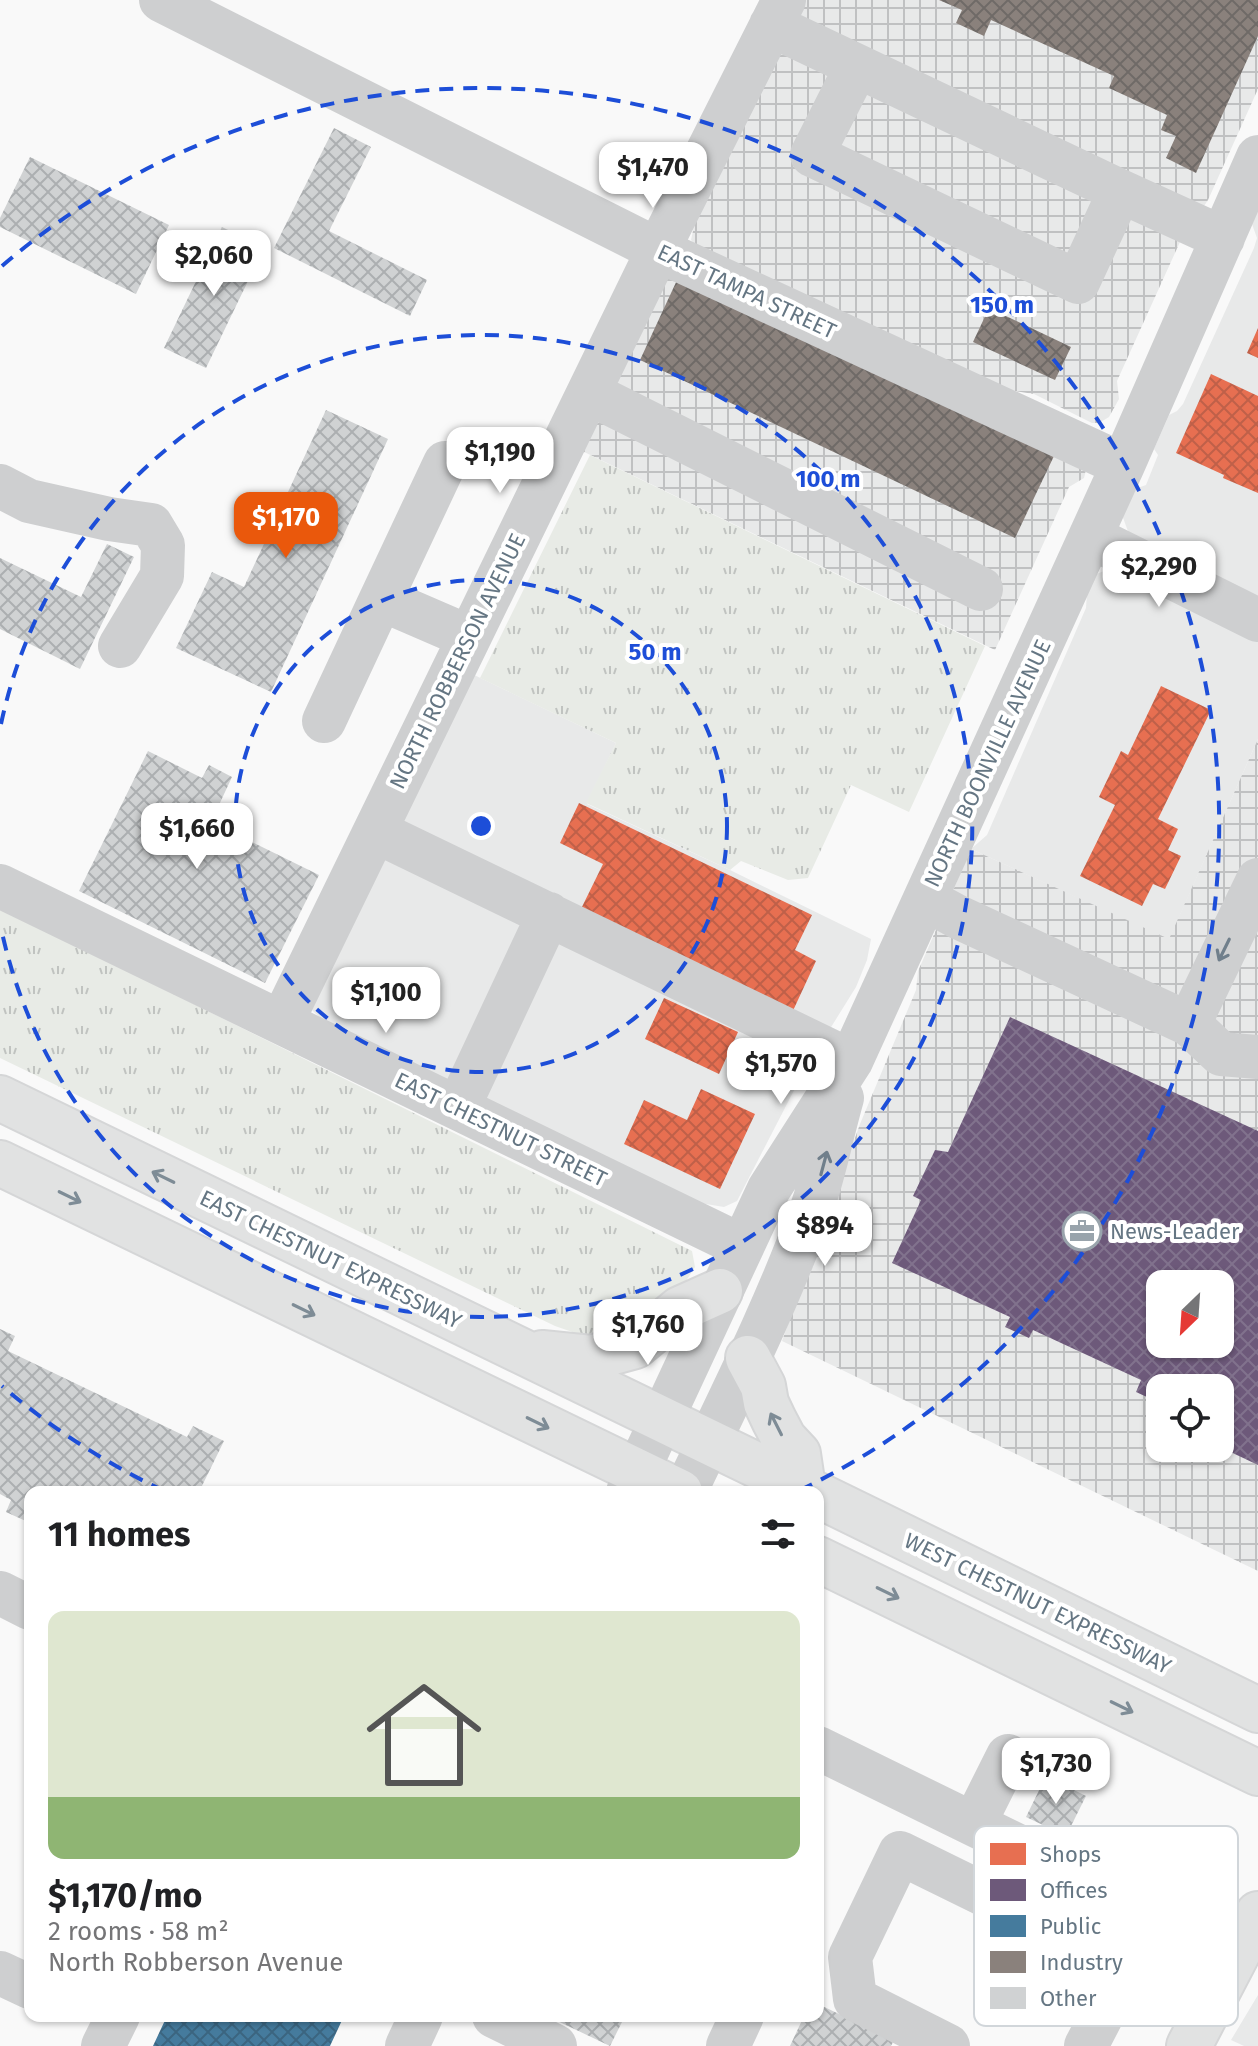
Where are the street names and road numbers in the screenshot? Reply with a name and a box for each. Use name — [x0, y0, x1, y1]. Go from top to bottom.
street label: EAST TAMPA STREET — [653, 238, 841, 345]
street label: NORTH ROBBERSON AVENUE — [384, 529, 531, 793]
street label: NORTH BOONVILLE AVENUE — [918, 635, 1057, 891]
street label: EAST CHESTNUT STREET — [390, 1066, 612, 1193]
street label: EAST CHESTNUT EXPRESSWAY — [195, 1184, 466, 1335]
street label: WEST CHESTNUT EXPRESSWAY — [900, 1527, 1176, 1680]

